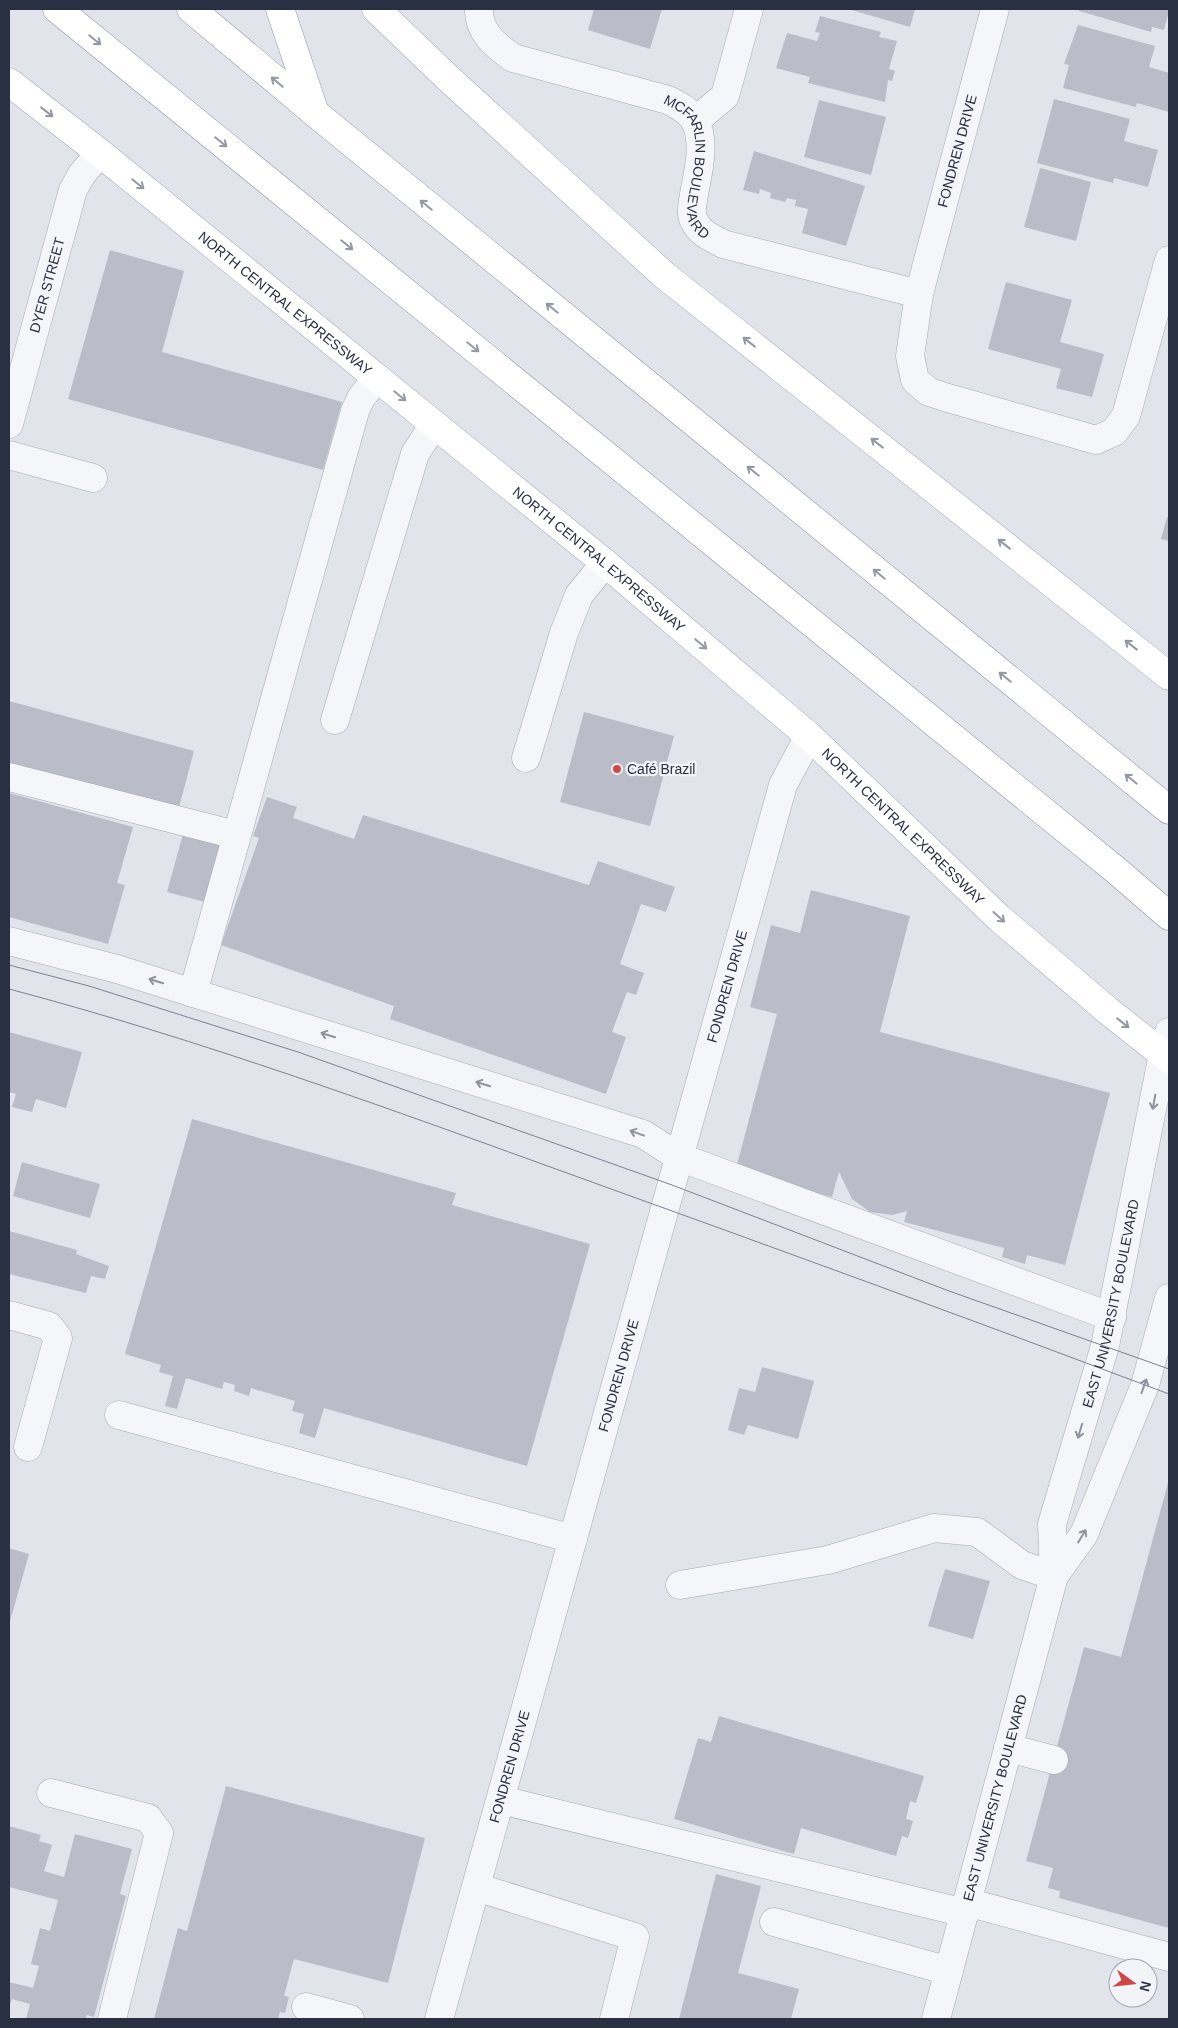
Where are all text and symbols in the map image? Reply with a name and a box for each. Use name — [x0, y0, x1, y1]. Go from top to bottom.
one-way arrow — [88, 34, 101, 45]
one-way arrow — [271, 76, 284, 88]
street label: MCFARLIN BOULEVARD — [662, 91, 713, 242]
street label: FONDREN DRIVE — [934, 93, 980, 209]
one-way arrow — [40, 107, 53, 118]
one-way arrow — [214, 137, 227, 148]
one-way arrow — [131, 178, 144, 189]
one-way arrow — [420, 199, 433, 210]
street label: NORTH CENTRAL EXPRESSWAY — [195, 228, 376, 379]
street label: DYER STREET — [26, 235, 68, 335]
one-way arrow — [340, 239, 353, 250]
one-way arrow — [546, 302, 559, 313]
one-way arrow — [743, 337, 756, 348]
one-way arrow — [466, 342, 479, 353]
one-way arrow — [393, 391, 406, 402]
one-way arrow — [870, 438, 883, 449]
one-way arrow — [747, 466, 760, 477]
street label: NORTH CENTRAL EXPRESSWAY — [510, 483, 689, 636]
one-way arrow — [998, 539, 1011, 550]
one-way arrow — [873, 569, 886, 580]
one-way arrow — [694, 639, 707, 650]
one-way arrow — [1125, 640, 1138, 651]
one-way arrow — [999, 671, 1012, 682]
street label: NORTH CENTRAL EXPRESSWAY — [819, 745, 988, 908]
place label: Café Brazil — [627, 761, 695, 777]
marker: Café Brazil — [611, 763, 623, 775]
one-way arrow — [1125, 774, 1138, 785]
one-way arrow — [993, 912, 1006, 923]
street label: FONDREN DRIVE — [704, 928, 750, 1044]
one-way arrow — [148, 976, 164, 986]
one-way arrow — [1116, 1017, 1129, 1028]
one-way arrow — [320, 1030, 336, 1040]
one-way arrow — [475, 1079, 491, 1088]
one-way arrow — [1149, 1094, 1159, 1110]
one-way arrow — [630, 1128, 646, 1137]
street label: EAST UNIVERSITY BOULEVARD — [1079, 1198, 1142, 1410]
street label: FONDREN DRIVE — [595, 1318, 642, 1434]
one-way arrow — [1140, 1379, 1149, 1394]
one-way arrow — [1075, 1423, 1084, 1439]
one-way arrow — [1077, 1529, 1087, 1543]
street label: EAST UNIVERSITY BOULEVARD — [960, 1693, 1030, 1903]
street label: FONDREN DRIVE — [486, 1709, 533, 1825]
north arrow — [1108, 1958, 1158, 2008]
text: N — [1137, 1979, 1155, 1993]

